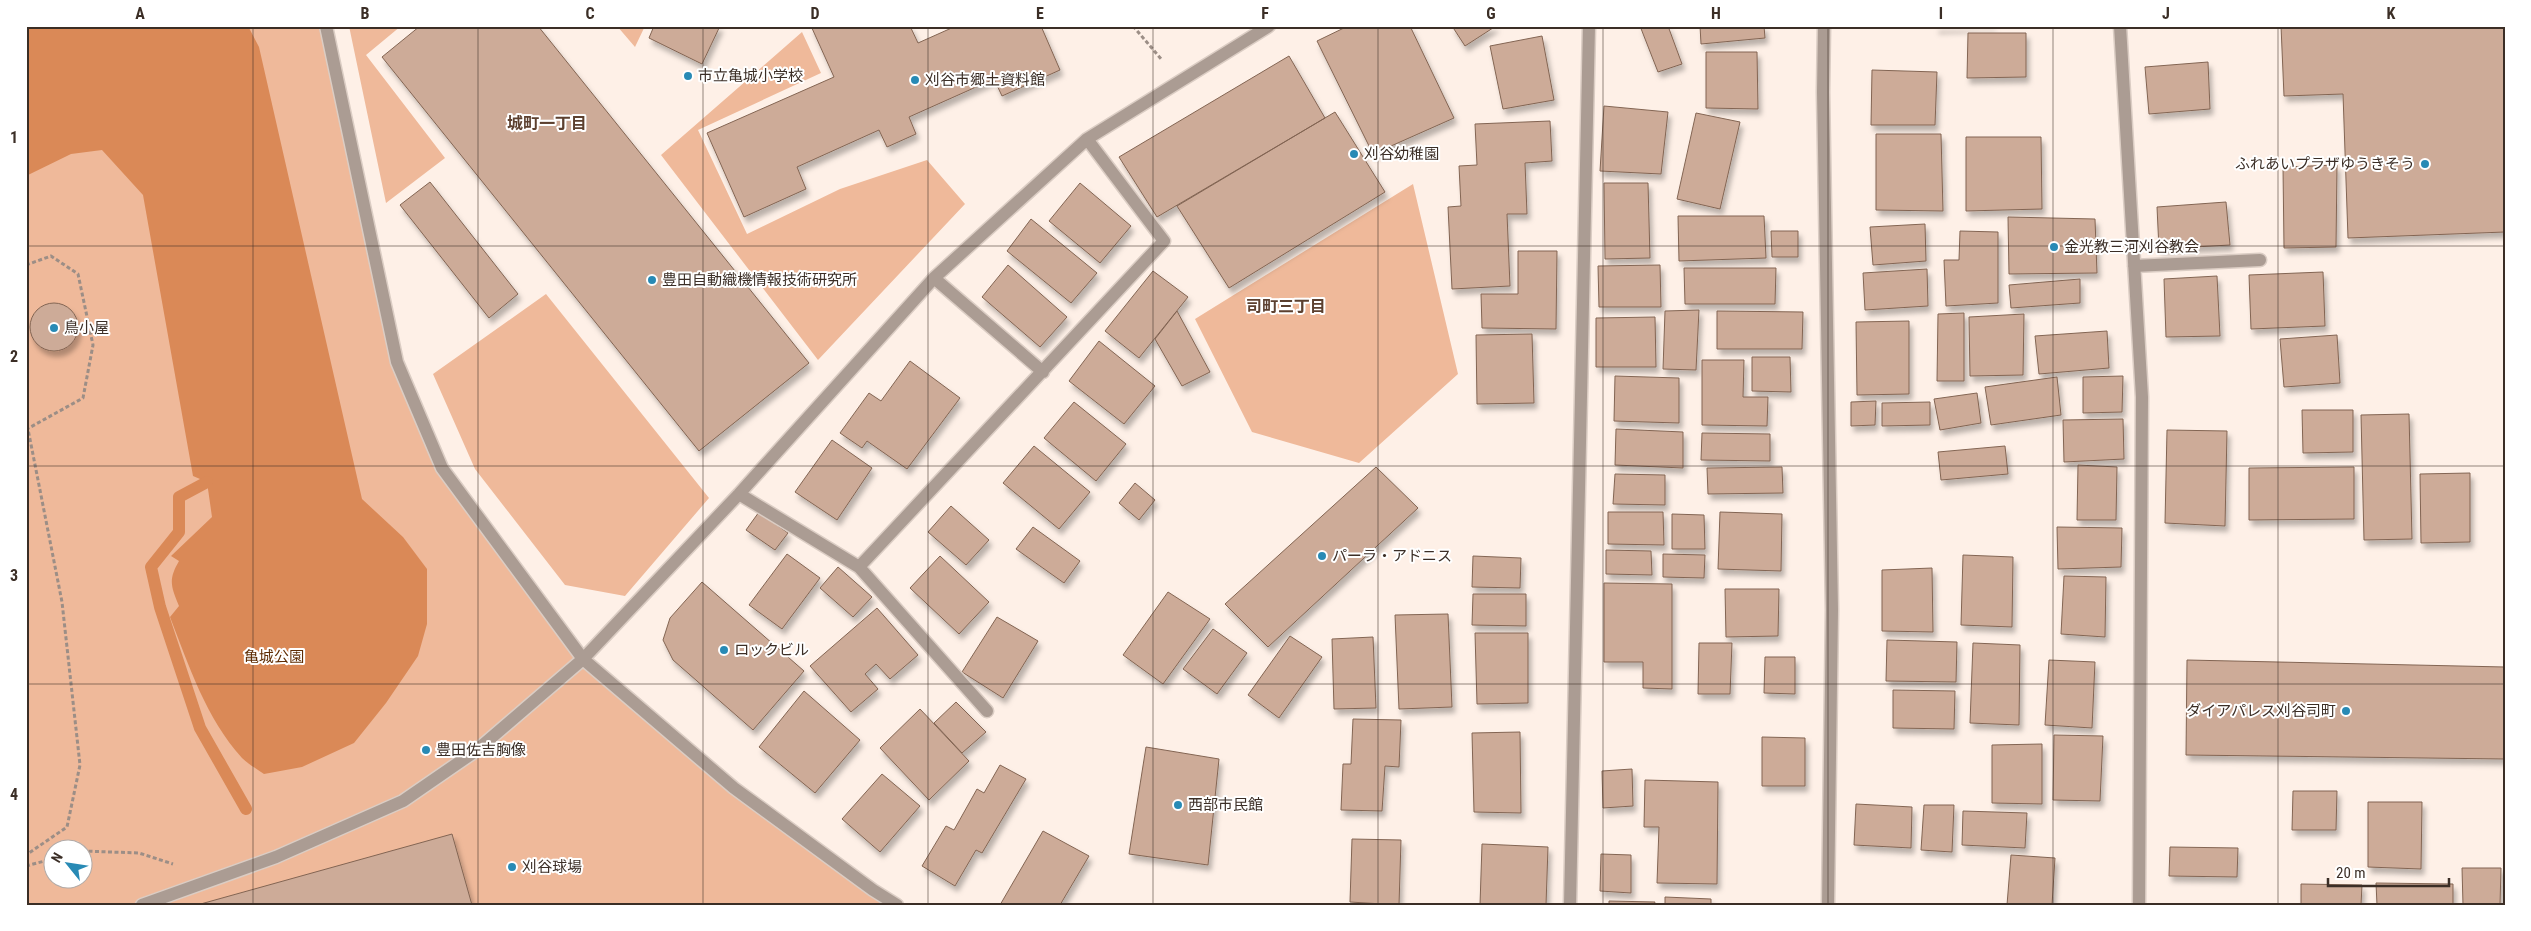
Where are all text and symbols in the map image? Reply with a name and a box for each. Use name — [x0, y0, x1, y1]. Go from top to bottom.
text: A — [135, 4, 145, 23]
text: B — [361, 4, 370, 23]
text: C — [585, 4, 595, 23]
text: D — [810, 4, 820, 23]
text: E — [1036, 4, 1044, 23]
text: F — [1261, 4, 1269, 23]
text: G — [1486, 4, 1496, 23]
text: H — [1711, 4, 1721, 23]
text: I — [1939, 4, 1943, 23]
text: J — [2162, 4, 2170, 23]
text: K — [2387, 4, 2396, 23]
place label: 市立亀城小学校 — [698, 67, 803, 85]
marker: 市立亀城小学校 — [682, 70, 694, 82]
place label: 刈谷市郷土資料館 — [925, 71, 1045, 89]
marker: 刈谷市郷土資料館 — [909, 74, 921, 86]
district label: 城町一丁目 — [507, 114, 587, 133]
text: 1 — [10, 128, 18, 147]
place label: 刈谷幼稚園 — [1364, 145, 1439, 163]
marker: 刈谷幼稚園 — [1348, 148, 1360, 160]
place label: ふれあいプラザゆうきそう — [2235, 155, 2415, 173]
marker: ふれあいプラザゆうきそう — [2419, 158, 2431, 170]
place label: 金光教三河刈谷教会 — [2064, 238, 2199, 256]
marker: 金光教三河刈谷教会 — [2048, 241, 2060, 253]
place label: 豊田自動織機情報技術研究所 — [662, 271, 857, 289]
marker: 豊田自動織機情報技術研究所 — [646, 274, 658, 286]
district label: 司町三丁目 — [1246, 297, 1326, 316]
place label: 鳥小屋 — [64, 319, 109, 337]
marker: 鳥小屋 — [48, 322, 60, 334]
text: 2 — [10, 347, 18, 366]
place label: パーラ・アドニス — [1332, 547, 1452, 565]
marker: パーラ・アドニス — [1316, 550, 1328, 562]
text: 3 — [10, 566, 18, 585]
place label: ロックビル — [734, 641, 809, 659]
marker: ロックビル — [718, 644, 730, 656]
park label: 亀城公園 — [244, 648, 304, 666]
place label: ダイアパレス刈谷司町 — [2186, 702, 2336, 720]
marker: ダイアパレス刈谷司町 — [2340, 705, 2352, 717]
place label: 豊田佐吉胸像 — [436, 741, 526, 759]
marker: 豊田佐吉胸像 — [420, 744, 432, 756]
text: 4 — [10, 785, 18, 804]
place label: 西部市民館 — [1188, 796, 1263, 814]
marker: 西部市民館 — [1172, 799, 1184, 811]
north arrow — [42, 838, 92, 888]
text: N — [48, 850, 66, 865]
scale bar — [2328, 856, 2450, 888]
place label: 刈谷球場 — [522, 858, 582, 876]
marker: 刈谷球場 — [506, 861, 518, 873]
text: 20 m — [2336, 864, 2366, 882]

